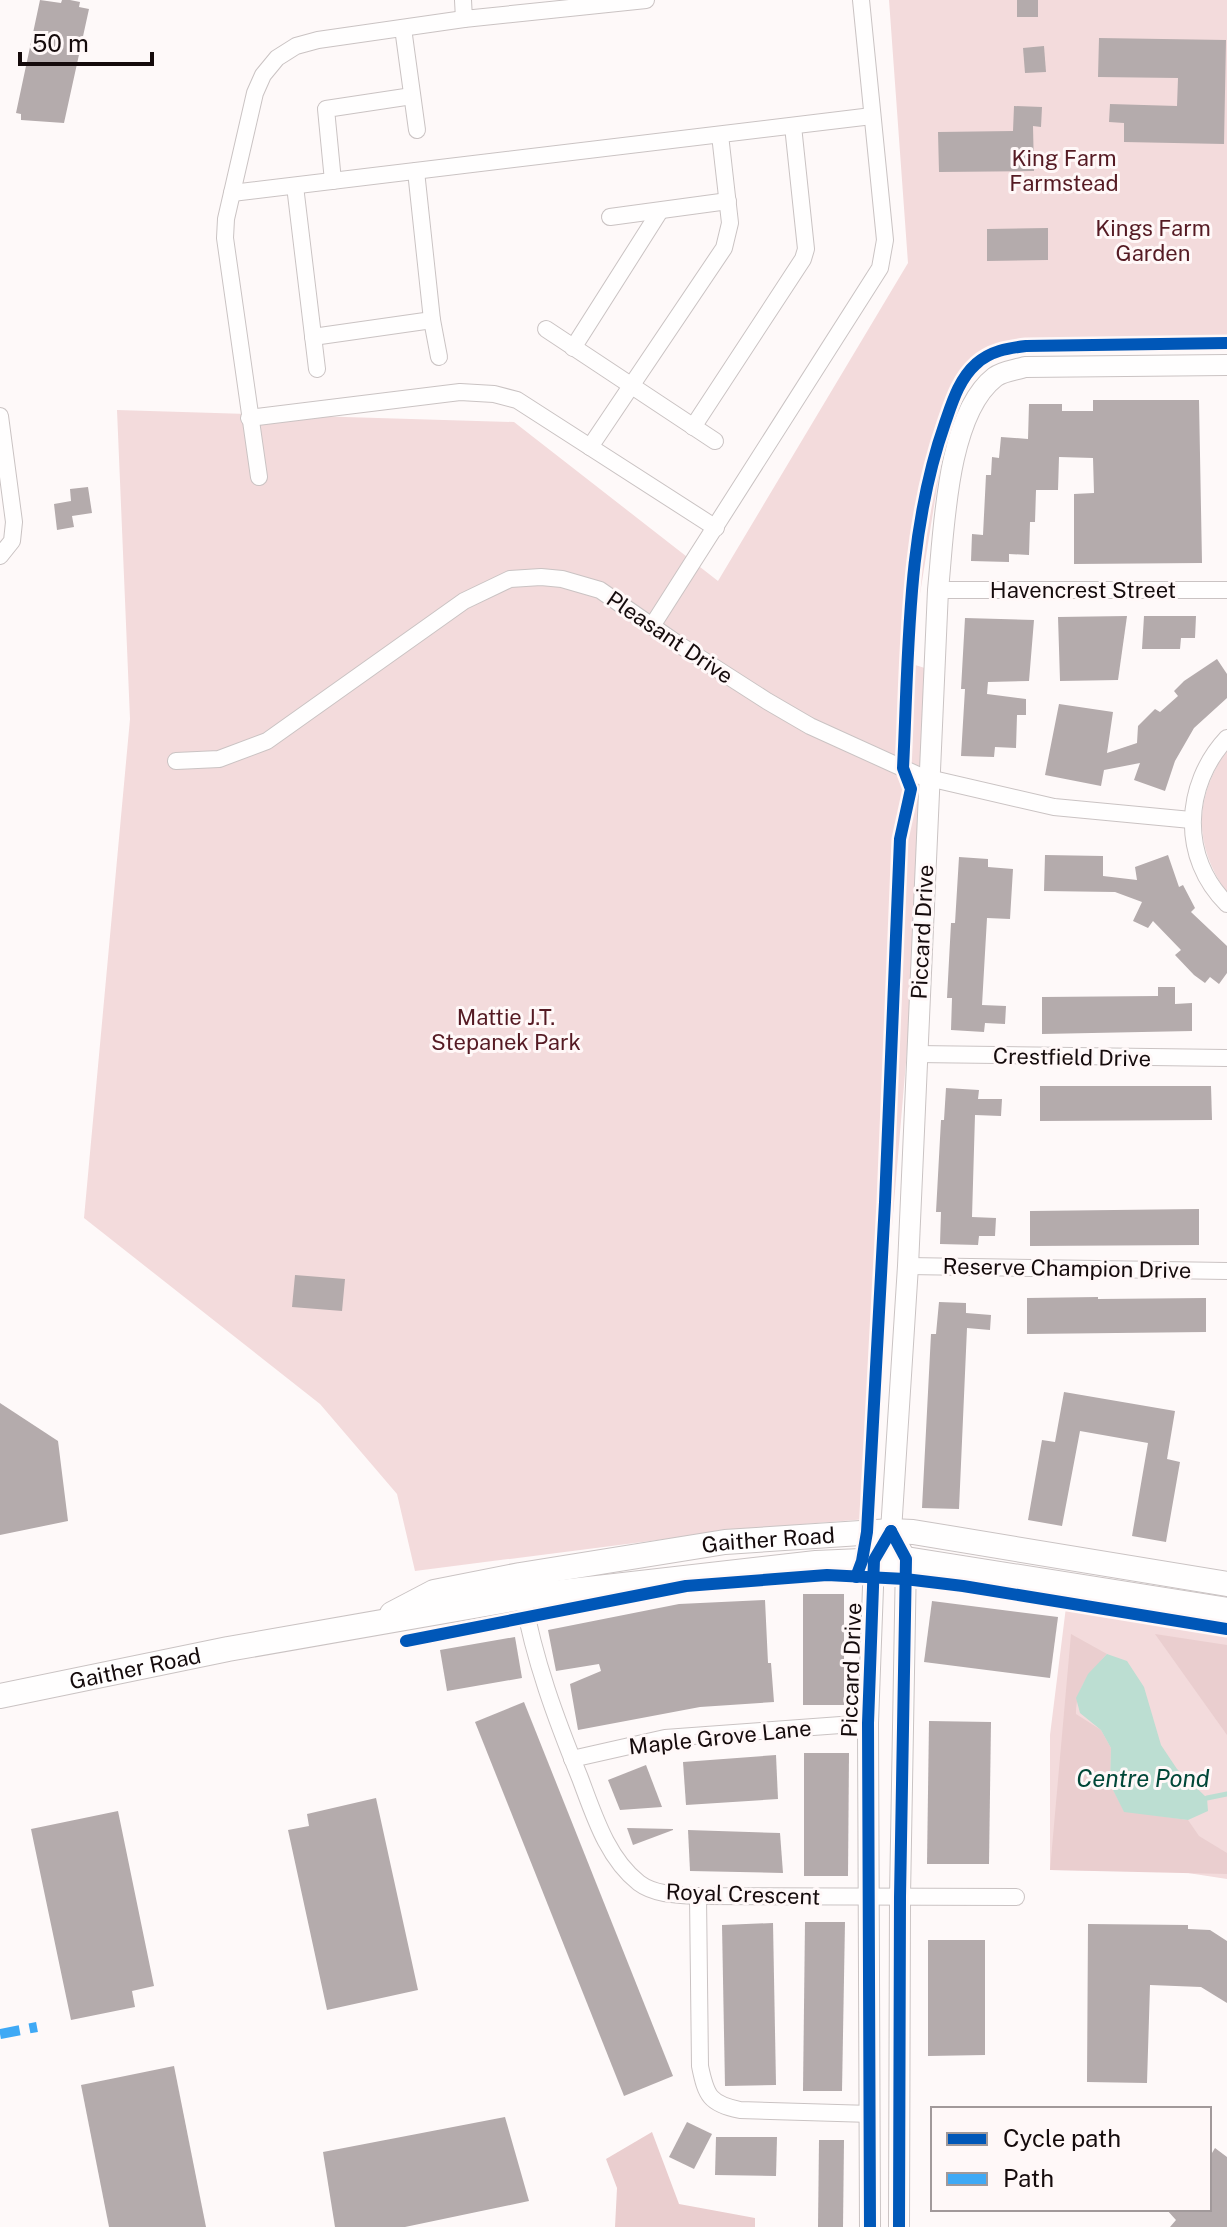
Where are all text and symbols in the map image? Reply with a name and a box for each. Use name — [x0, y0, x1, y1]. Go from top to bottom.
scale bar — [20, 16, 152, 66]
text: 50 m — [32, 29, 89, 57]
park label: King Farm Farmstead — [1009, 145, 1119, 196]
park label: Kings Farm Garden — [1095, 215, 1211, 266]
street label: Havencrest Street — [990, 577, 1176, 603]
street label: Pleasant Drive — [602, 585, 738, 689]
street label: Piccard Drive — [905, 864, 939, 1000]
park label: Mattie J.T. Stepanek Park — [431, 1004, 581, 1055]
street label: Crestfield Drive — [993, 1043, 1151, 1071]
street label: Reserve Champion Drive — [942, 1253, 1192, 1283]
street label: Gaither Road — [700, 1522, 836, 1559]
street label: Piccard Drive — [836, 1602, 866, 1738]
street label: Gaither Road — [67, 1642, 203, 1694]
street label: Maple Grove Lane — [627, 1714, 813, 1760]
water label: Centre Pond — [1076, 1764, 1210, 1792]
street label: Royal Crescent — [665, 1878, 821, 1910]
legend — [931, 2107, 1211, 2211]
text: Cycle path — [1003, 2124, 1121, 2152]
text: Path — [1003, 2164, 1054, 2192]

